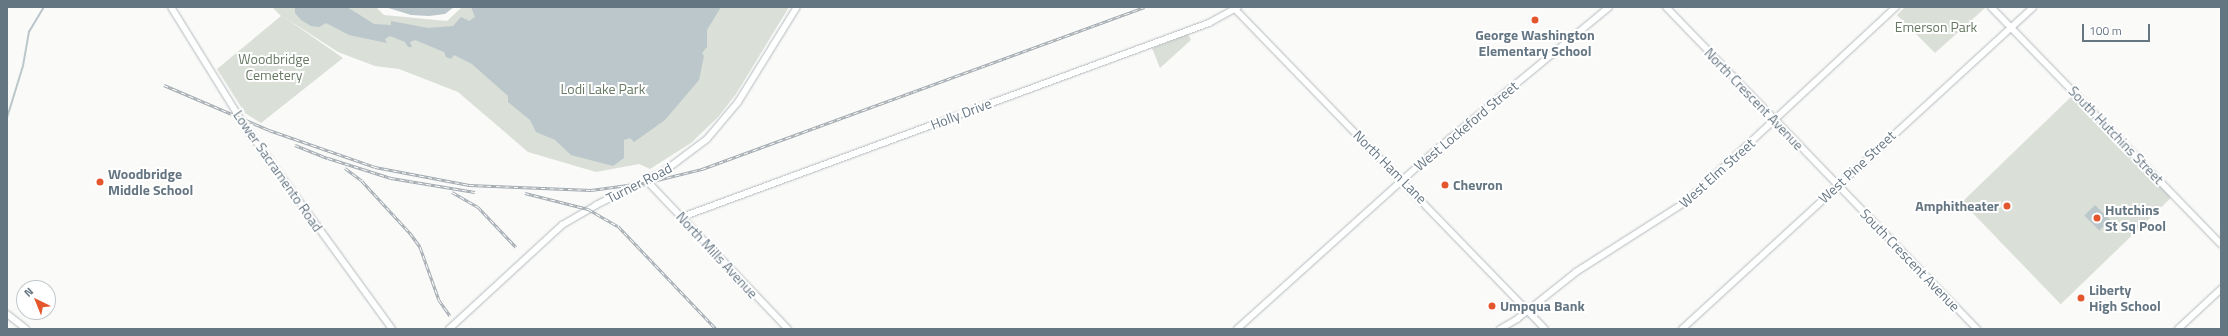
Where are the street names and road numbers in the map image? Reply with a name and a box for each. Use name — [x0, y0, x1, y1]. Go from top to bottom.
street label: North Crescent Avenue — [1701, 44, 1807, 154]
street label: West Lockeford Street — [1411, 78, 1521, 174]
street label: South Hutchins Street — [2065, 83, 2167, 187]
street label: Holly Drive — [928, 95, 994, 133]
street label: Lower Sacramento Road — [230, 107, 326, 235]
street label: North Ham Lane — [1350, 127, 1430, 207]
street label: West Pine Street — [1815, 127, 1899, 207]
street label: West Elm Street — [1676, 135, 1758, 211]
street label: Turner Road — [603, 159, 675, 207]
street label: South Crescent Avenue — [1857, 205, 1963, 315]
street label: North Mills Avenue — [673, 208, 761, 302]

